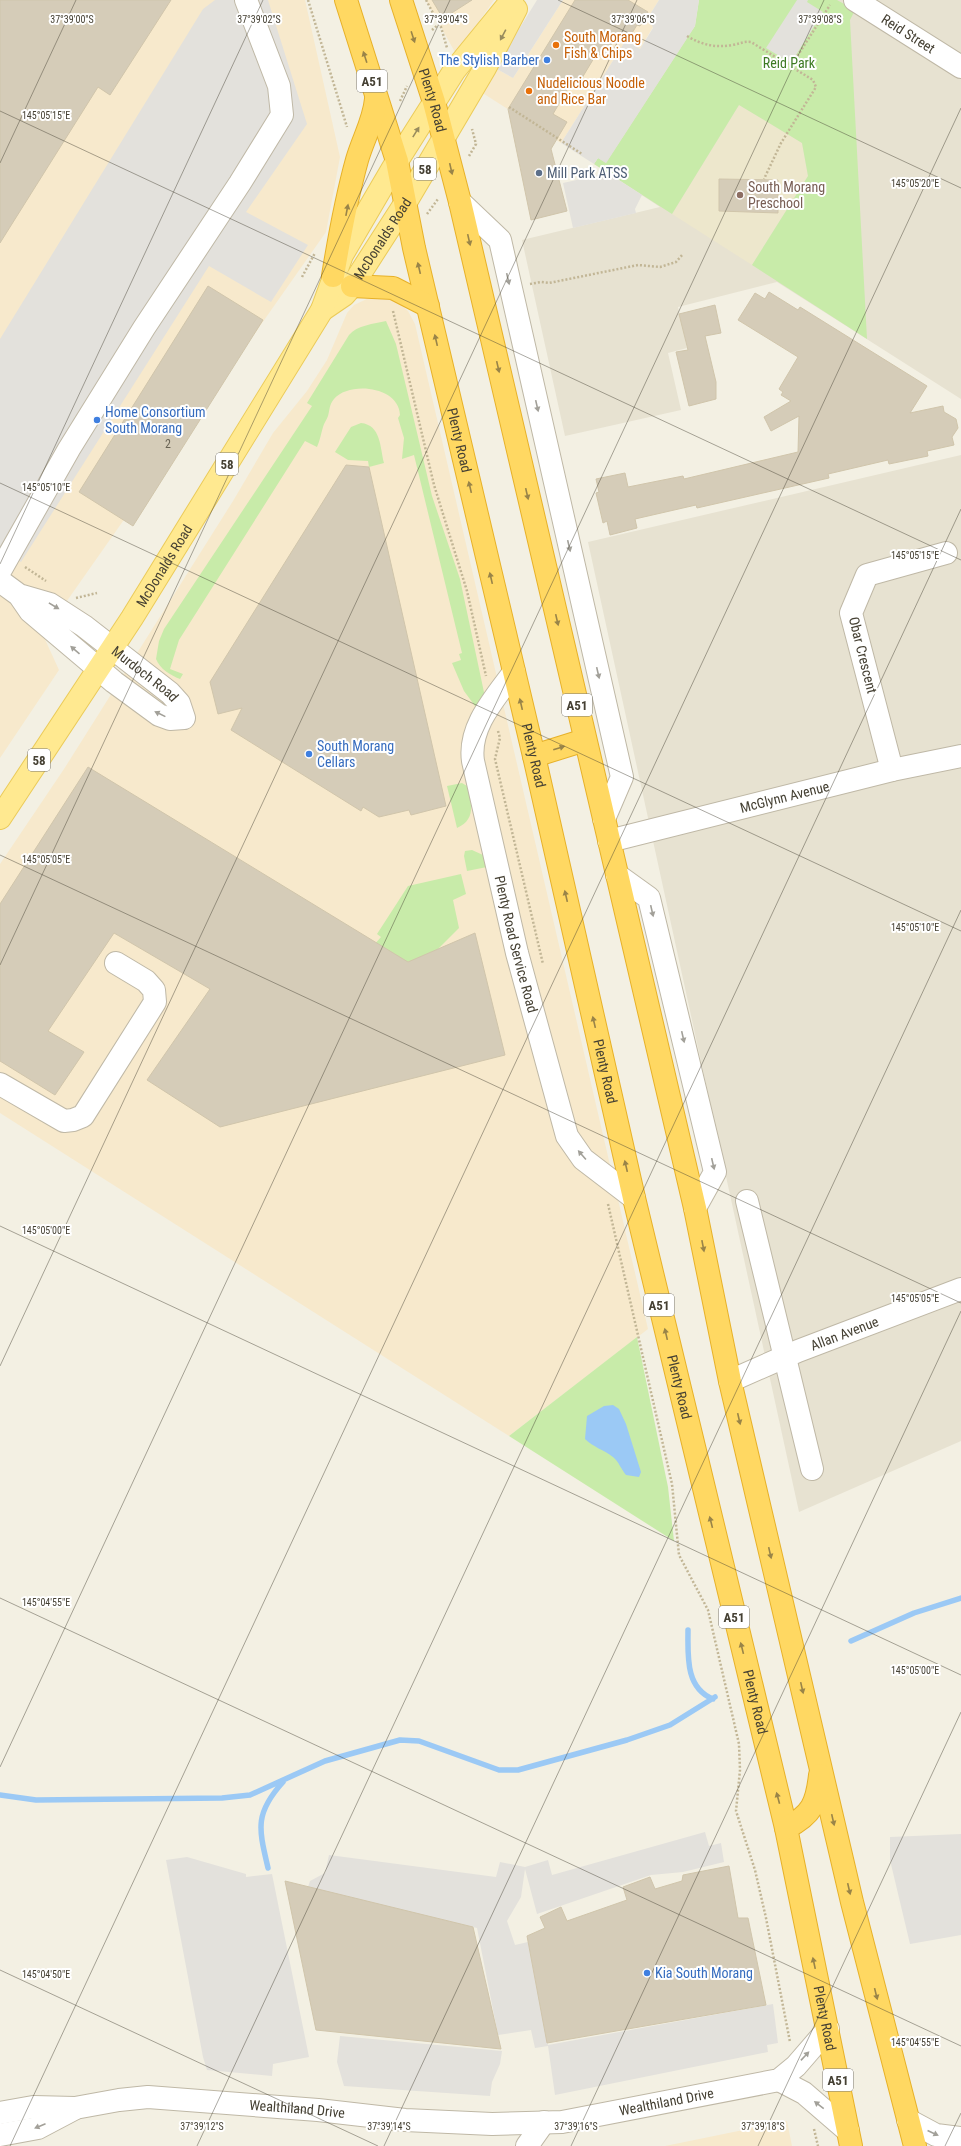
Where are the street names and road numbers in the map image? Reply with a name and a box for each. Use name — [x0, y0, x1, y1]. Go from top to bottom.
street label: Reid Street — [879, 11, 938, 57]
street label: Plenty Road — [416, 66, 449, 134]
road number: A51 — [357, 70, 387, 92]
road number: 58 — [414, 158, 436, 180]
street label: McDonalds Road — [350, 195, 414, 282]
street label: Plenty Road — [444, 406, 475, 474]
road number: 58 — [216, 453, 238, 475]
street label: McDonalds Road — [133, 522, 196, 610]
street label: Obar Crescent — [846, 615, 880, 695]
street label: Murdoch Road — [109, 643, 182, 705]
road number: A51 — [562, 694, 592, 716]
street label: Plenty Road — [519, 722, 549, 789]
road number: 58 — [28, 749, 50, 771]
street label: McGlynn Avenue — [738, 778, 831, 816]
street label: Plenty Road Service Road — [492, 874, 541, 1015]
street label: Plenty Road — [590, 1038, 620, 1105]
road number: A51 — [644, 1294, 674, 1316]
street label: Allan Avenue — [808, 1313, 881, 1354]
street label: Plenty Road — [664, 1353, 695, 1421]
road number: A51 — [719, 1606, 749, 1628]
street label: Plenty Road — [740, 1668, 771, 1736]
street label: Plenty Road — [810, 1985, 839, 2052]
road number: A51 — [823, 2069, 853, 2091]
street label: Wealthiland Drive — [618, 2085, 715, 2119]
street label: Wealthiland Drive — [249, 2097, 346, 2121]

